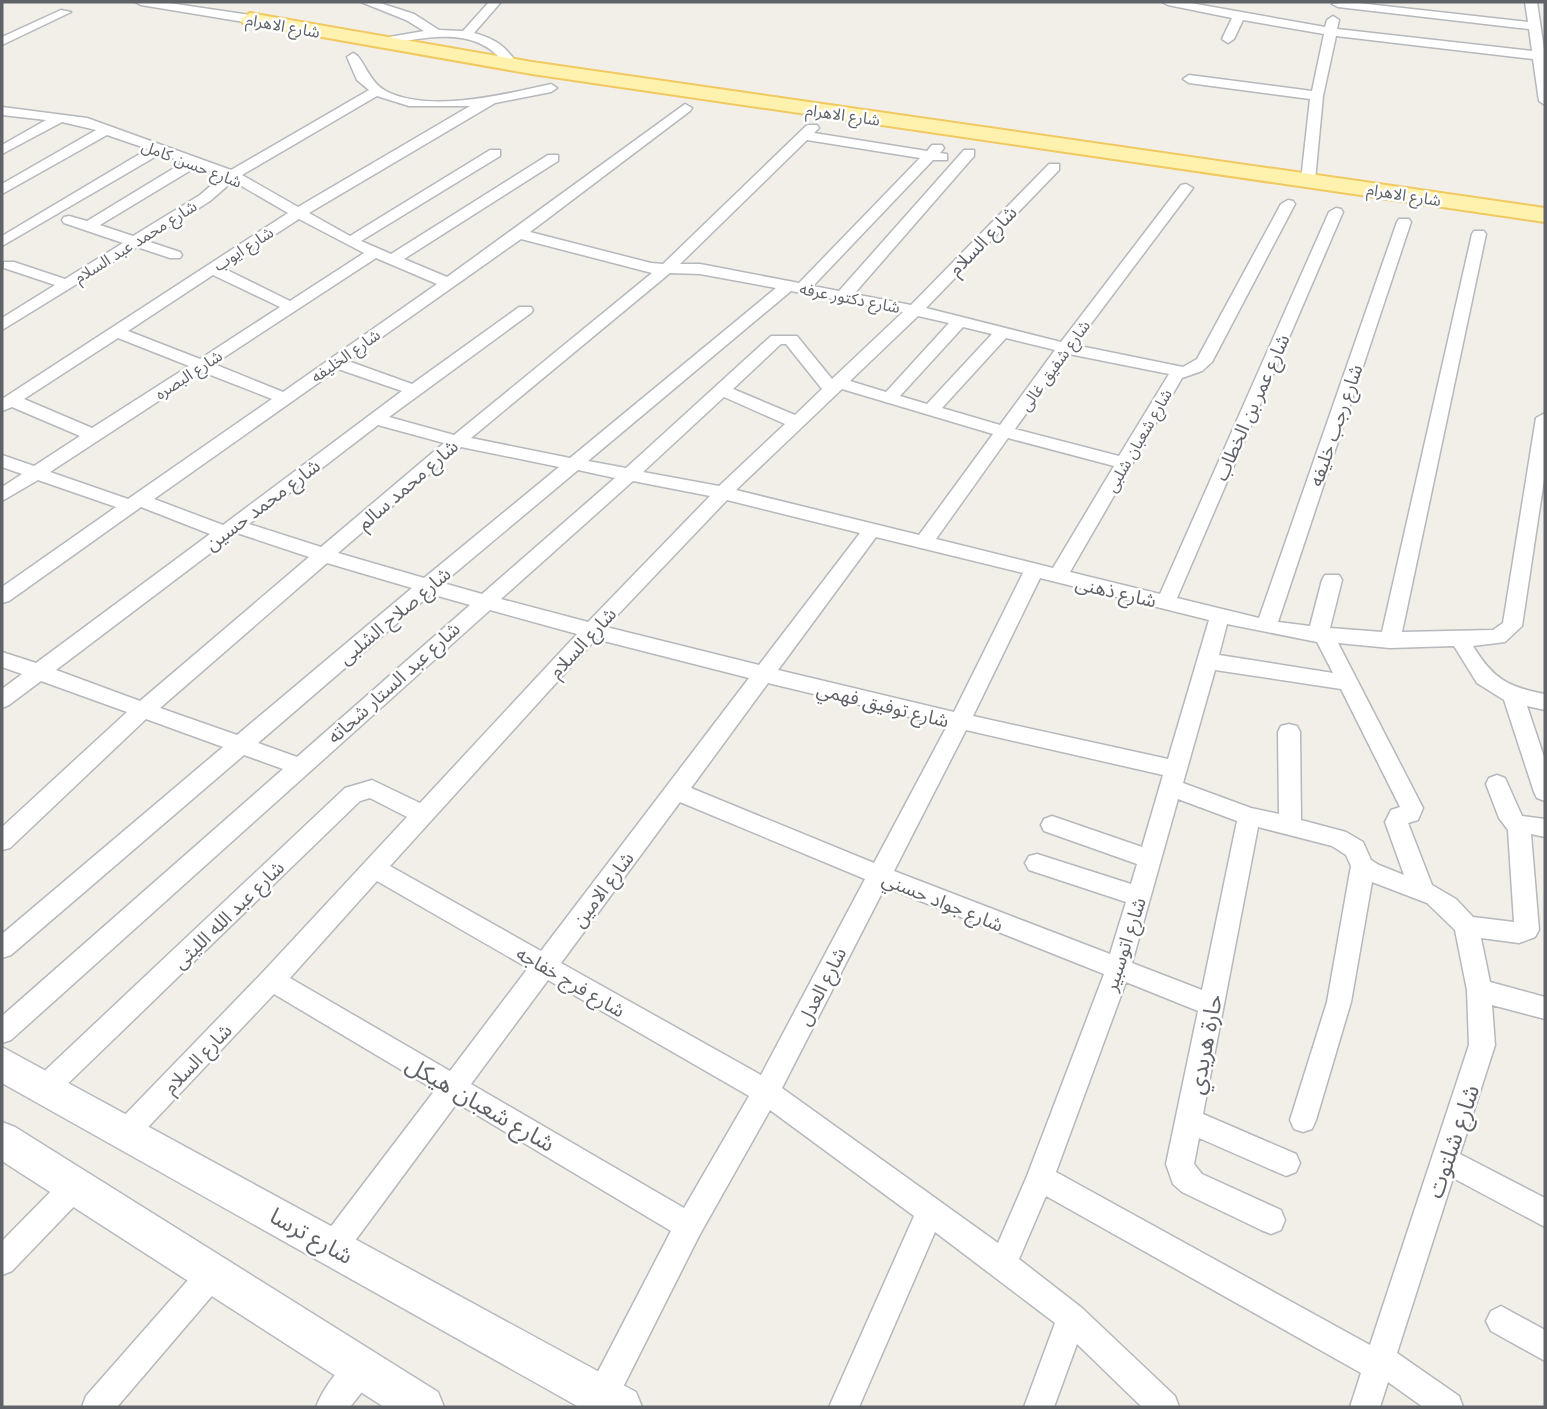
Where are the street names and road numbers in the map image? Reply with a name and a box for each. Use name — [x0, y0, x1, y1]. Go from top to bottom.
street label: شارع الاهرام — [244, 9, 322, 45]
street label: شارع الاهرام — [804, 99, 881, 133]
street label: شارع حسن كامل — [138, 135, 245, 194]
street label: شارع الاهرام — [1365, 179, 1443, 213]
street label: شارع محمد عبد السلام — [70, 196, 202, 290]
street label: شارع السلام — [943, 200, 1024, 282]
street label: شارع ايوب — [210, 222, 279, 278]
street label: شارع دكتور عرفه — [797, 278, 902, 320]
street label: شارع شفيق غالى — [1015, 316, 1096, 416]
street label: شارع الخليفه — [307, 324, 385, 389]
street label: شارع عمر بن الخطاب — [1208, 330, 1296, 485]
street label: شارع البصره — [151, 345, 227, 406]
street label: شارع رجب خليفه — [1303, 361, 1369, 490]
street label: شارع شعبان شلبى — [1101, 385, 1179, 497]
street label: شارع محمد سالم — [352, 434, 465, 537]
street label: شارع محمد حسين — [200, 453, 326, 557]
street label: شارع صلاح الشلبى — [333, 561, 457, 671]
street label: شارع ذهنى — [1073, 571, 1159, 614]
street label: شارع السلام — [544, 602, 623, 685]
street label: شارع عبد الستار شحاته — [322, 616, 466, 750]
street label: شارع توفيق فهمي — [813, 676, 951, 736]
street label: شارع الامين — [566, 847, 640, 933]
street label: شارع عبد الله الليثى — [168, 855, 290, 975]
street label: شارع جواد حسني — [878, 866, 1007, 940]
street label: شارع اتوسبير — [1098, 894, 1153, 996]
street label: شارع فرج خفاجه — [511, 941, 629, 1024]
street label: شارع العدل — [792, 943, 853, 1030]
street label: حارة هريدي — [1181, 992, 1232, 1097]
street label: شارع السلام — [158, 1018, 239, 1100]
street label: شارع شعبان هيكل — [400, 1049, 560, 1160]
street label: شارع شلتوت — [1420, 1081, 1488, 1203]
street label: شارع ترسا — [264, 1201, 358, 1273]

